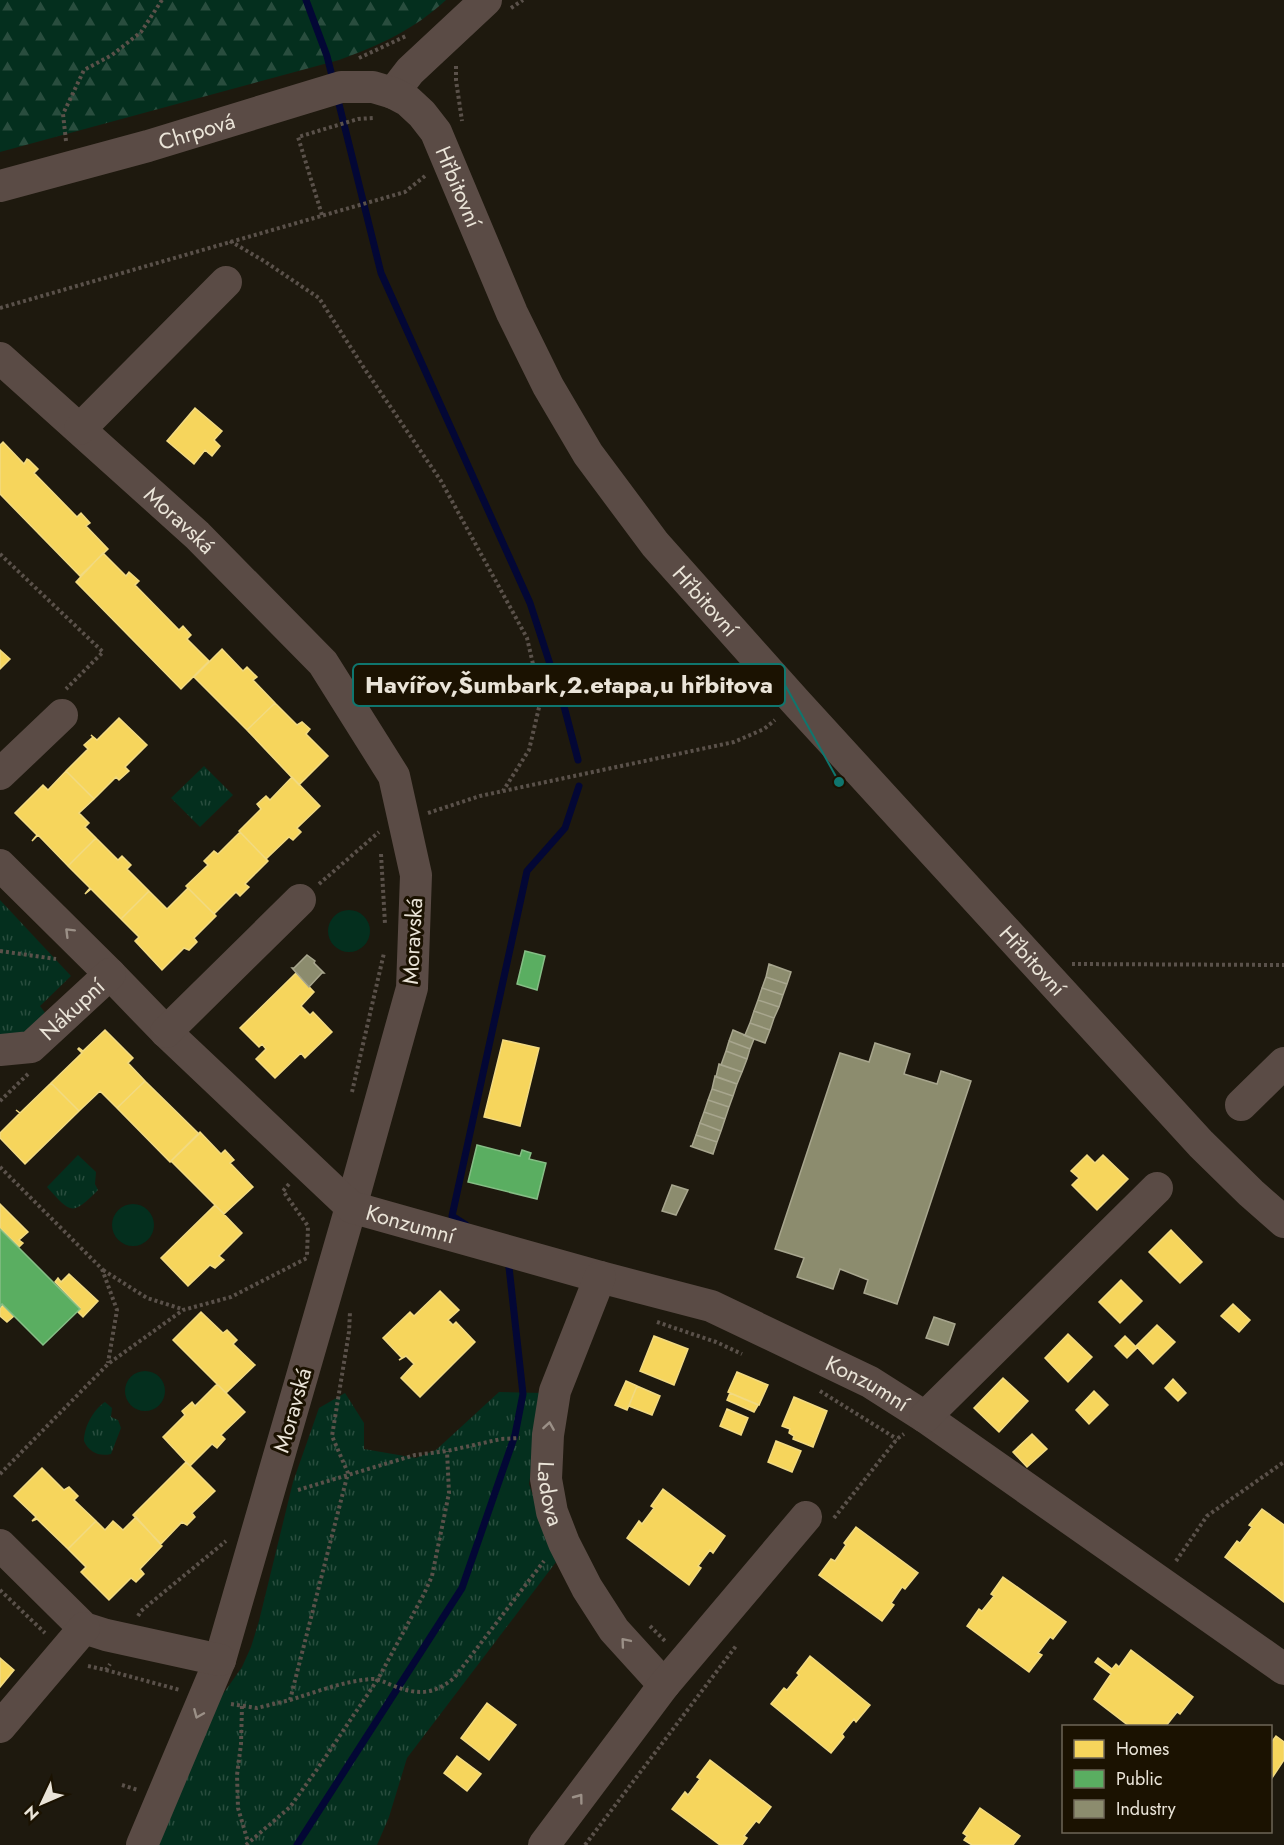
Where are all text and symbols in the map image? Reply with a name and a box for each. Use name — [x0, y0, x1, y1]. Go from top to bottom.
street label: Chrpová — [154, 104, 239, 158]
street label: Hřbitovní — [428, 141, 491, 233]
street label: Moravská — [137, 479, 223, 561]
street label: Hřbitovní — [665, 558, 747, 644]
callout: Havířov,Šumbark,2.etapa,u hřbitova — [353, 664, 785, 706]
text: Havířov,Šumbark,2.etapa,u hřbitova — [365, 667, 773, 702]
street label: Moravská — [394, 897, 430, 985]
street label: Hřbitovní — [992, 918, 1074, 1004]
one-way arrow — [65, 929, 76, 940]
street label: Nákupní — [32, 970, 113, 1048]
street label: Konzumní — [362, 1196, 460, 1252]
street label: Konzumní — [820, 1347, 917, 1420]
street label: Moravská — [265, 1364, 319, 1456]
one-way arrow — [543, 1421, 555, 1430]
street label: Ladova — [530, 1461, 572, 1531]
one-way arrow — [621, 1638, 632, 1649]
one-way arrow — [193, 1708, 205, 1719]
legend — [1062, 1725, 1272, 1833]
text: Homes — [1116, 1736, 1169, 1762]
text: Public — [1116, 1766, 1163, 1792]
north arrow — [12, 1773, 72, 1833]
one-way arrow — [572, 1794, 583, 1805]
text: Industry — [1116, 1796, 1176, 1822]
text: N — [19, 1801, 44, 1826]

